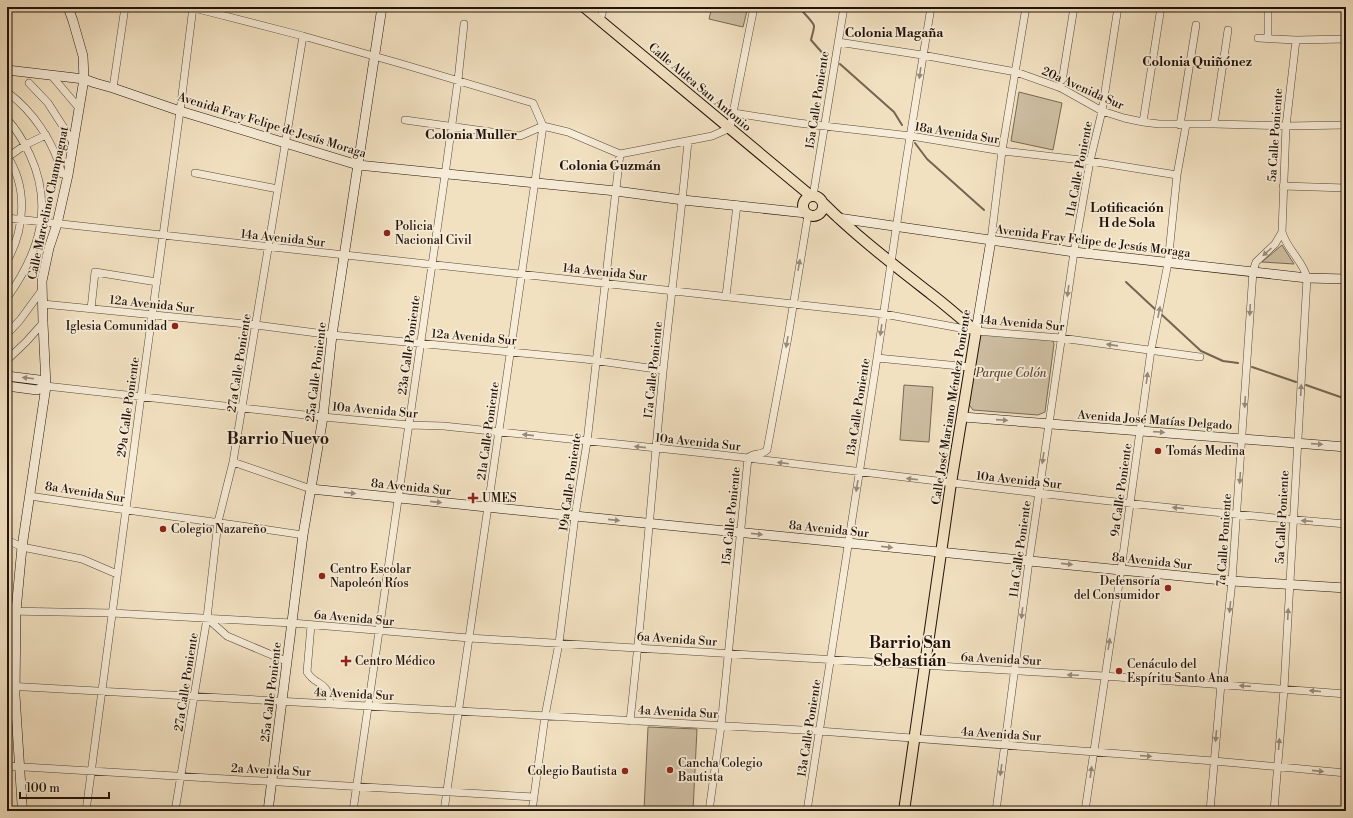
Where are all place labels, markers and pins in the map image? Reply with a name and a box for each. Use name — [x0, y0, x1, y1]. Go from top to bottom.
place label: Policia Nacional Civil — [395, 219, 472, 248]
marker: Policia Nacional Civil — [382, 228, 392, 238]
place label: Iglesia Comunidad — [66, 319, 167, 334]
marker: Iglesia Comunidad — [170, 321, 180, 331]
place label: Tomás Medina — [1166, 444, 1246, 459]
marker: Tomás Medina — [1153, 446, 1163, 456]
place label: UMES — [482, 491, 517, 506]
marker: UMES — [467, 492, 479, 504]
place label: Colegio Nazareño — [171, 522, 267, 537]
marker: Colegio Nazareño — [158, 524, 168, 534]
place label: Centro Escolar Napoleón Ríos — [330, 562, 411, 591]
marker: Centro Escolar Napoleón Ríos — [317, 571, 327, 581]
place label: Defensoría del Consumidor — [1074, 574, 1161, 603]
marker: Defensoría del Consumidor — [1163, 583, 1173, 593]
place label: Centro Médico — [355, 654, 435, 669]
marker: Centro Médico — [340, 655, 352, 667]
place label: Cenáculo del Espíritu Santo Ana — [1127, 657, 1230, 686]
marker: Cenáculo del Espíritu Santo Ana — [1114, 666, 1124, 676]
place label: Cancha Colegio Bautista — [677, 756, 763, 785]
place label: Colegio Bautista — [528, 764, 618, 779]
marker: Cancha Colegio Bautista — [665, 765, 675, 775]
marker: Colegio Bautista — [620, 766, 630, 776]

